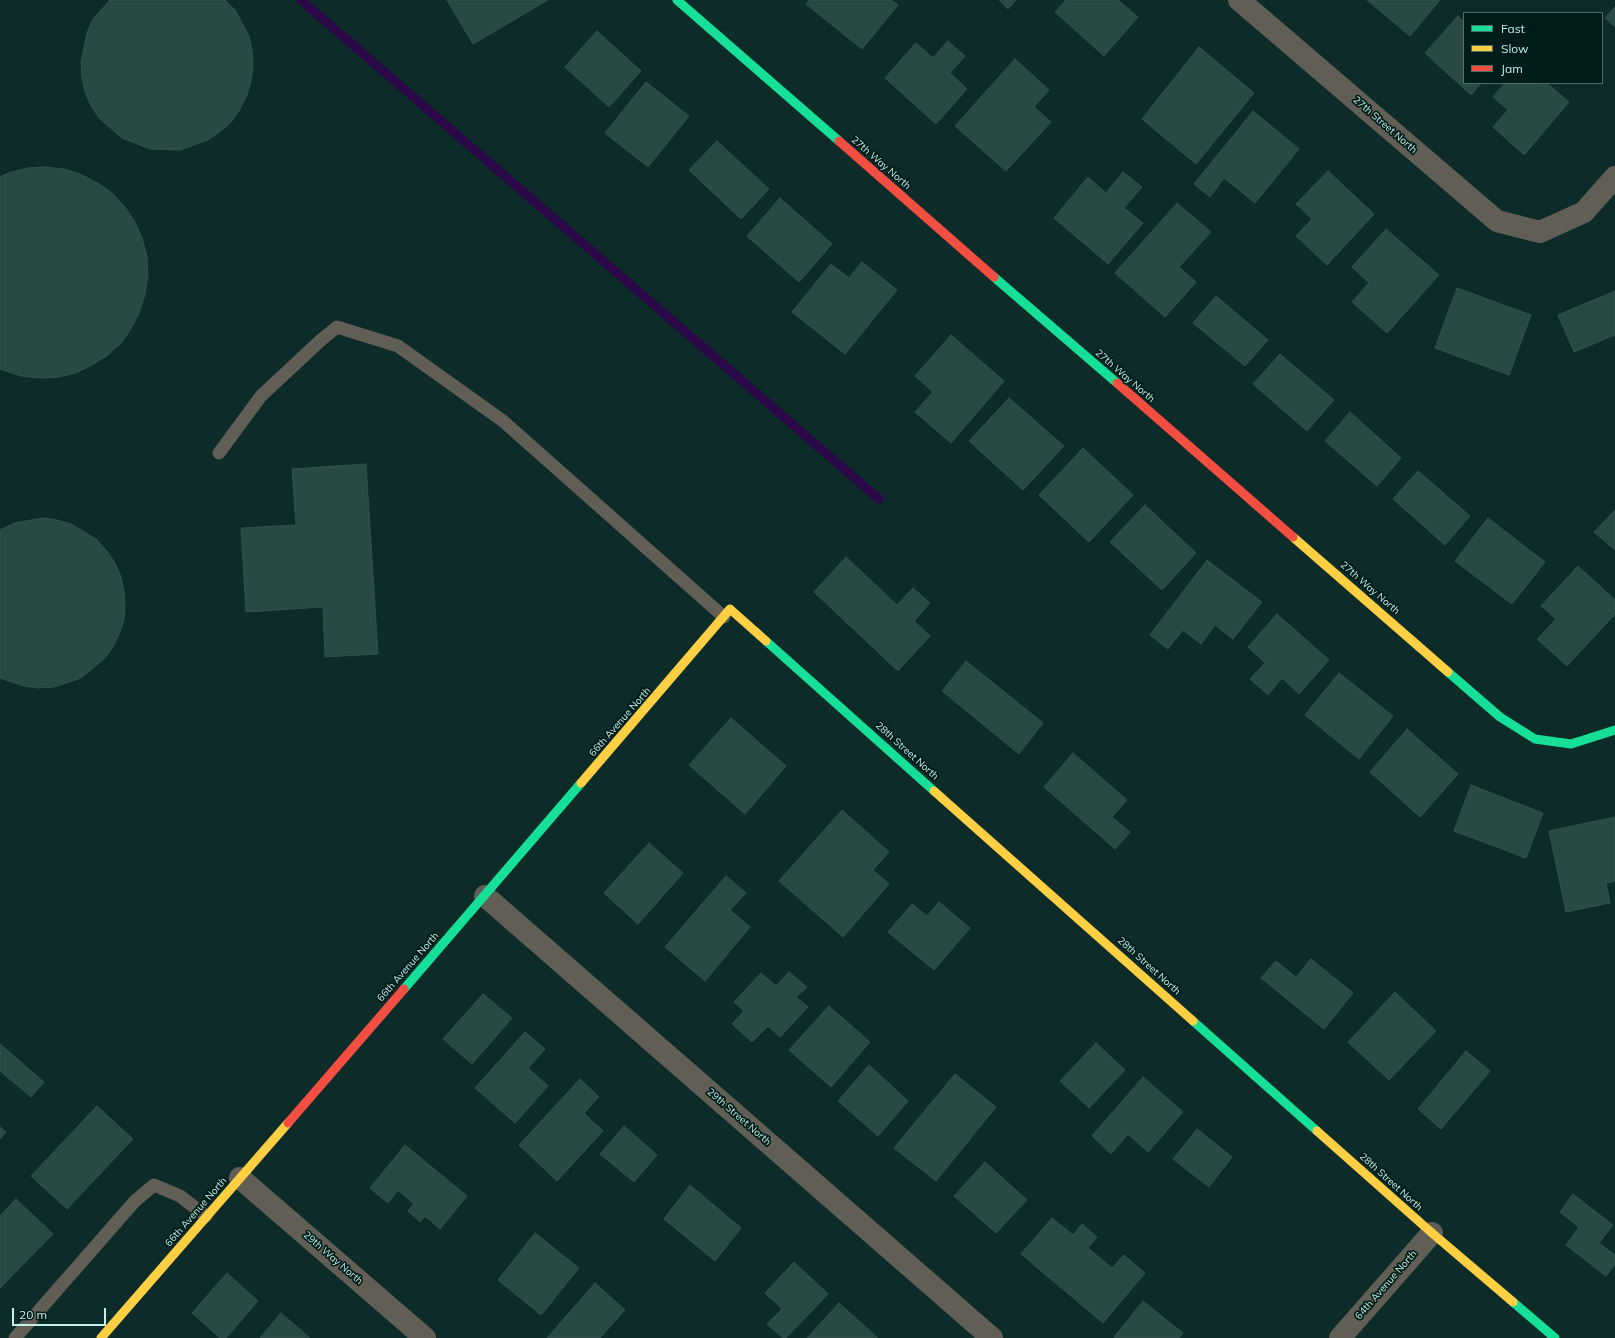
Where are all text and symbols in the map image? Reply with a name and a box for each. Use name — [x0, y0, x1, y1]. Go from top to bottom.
legend — [1463, 12, 1603, 84]
text: Fast — [1501, 21, 1525, 36]
text: Slow — [1501, 41, 1529, 56]
text: Jam — [1501, 61, 1523, 76]
street label: 27th Street North — [1351, 94, 1419, 156]
street label: 27th Way North — [849, 134, 913, 192]
street label: 27th Way North — [1093, 347, 1157, 405]
street label: 27th Way North — [1338, 559, 1402, 617]
street label: 66th Avenue North — [587, 685, 653, 759]
street label: 28th Street North — [873, 720, 941, 782]
street label: 66th Avenue North — [375, 930, 441, 1004]
street label: 28th Street North — [1115, 935, 1183, 997]
street label: 29th Street North — [705, 1086, 773, 1148]
street label: 28th Street North — [1357, 1151, 1425, 1213]
street label: 66th Avenue North — [163, 1175, 229, 1249]
street label: 29th Way North — [301, 1229, 365, 1287]
street label: 64th Avenue North — [1353, 1248, 1419, 1322]
scale bar — [14, 1300, 108, 1326]
text: 20 m — [19, 1307, 47, 1322]

